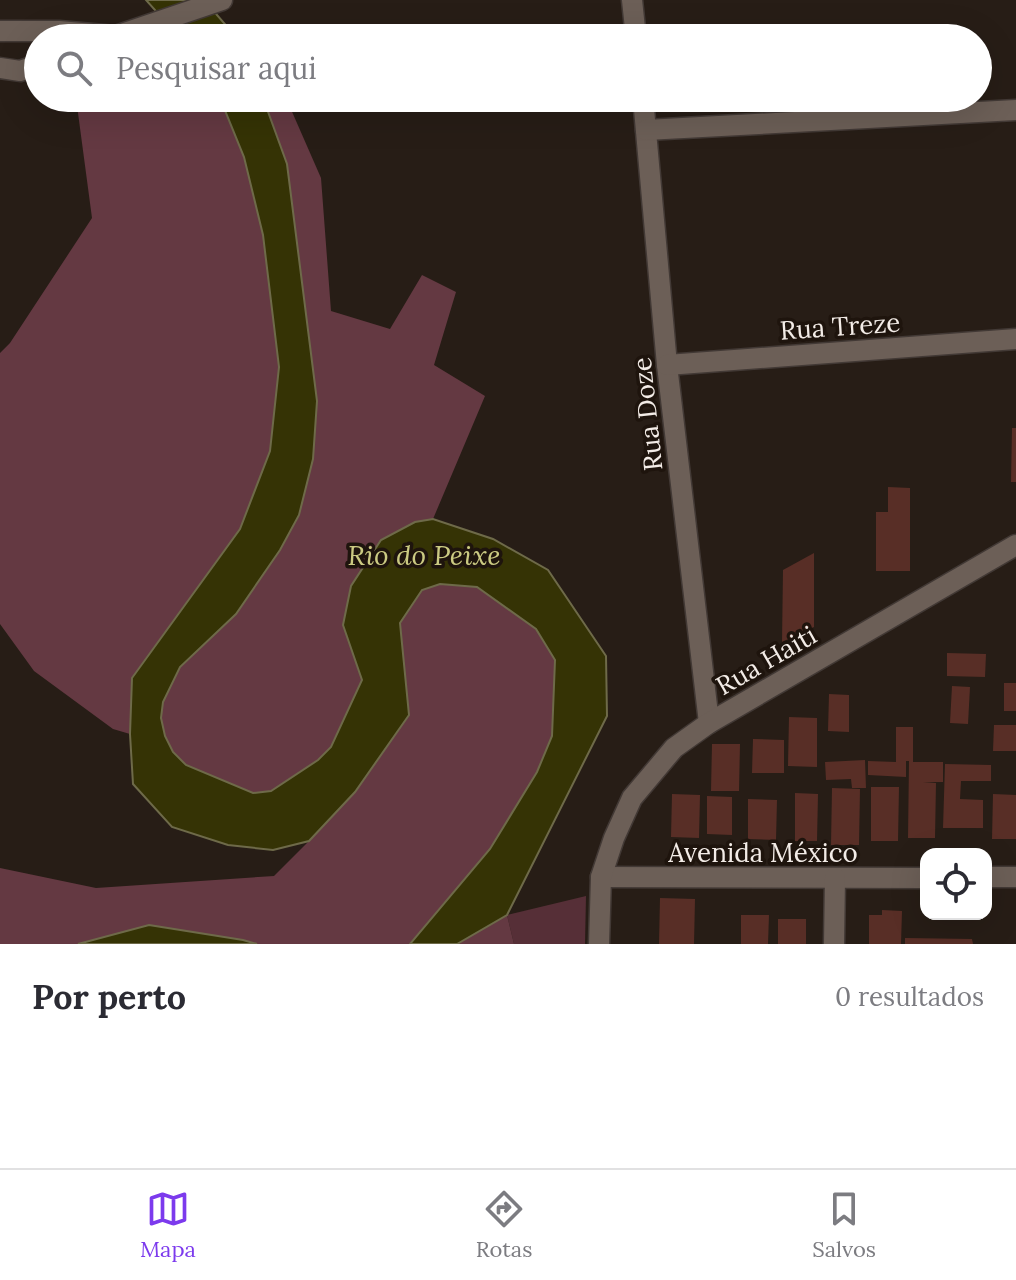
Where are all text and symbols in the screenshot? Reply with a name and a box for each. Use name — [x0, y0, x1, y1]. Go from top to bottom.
search box — [24, 24, 992, 112]
icon: search — [52, 46, 96, 90]
text: Pesquisar aqui — [116, 49, 317, 87]
street label: Rua Treze — [779, 305, 901, 347]
street label: Rua Doze — [625, 356, 669, 472]
water label: Rio do Peixe — [347, 537, 501, 573]
street label: Rua Haiti — [710, 618, 822, 702]
street label: Avenida México — [667, 836, 858, 869]
map controls — [920, 848, 992, 920]
button: locate — [920, 848, 992, 920]
text: Por perto — [32, 975, 186, 1018]
text: 0 resultados — [835, 980, 984, 1013]
tab: Mapa — [140, 1187, 196, 1263]
tab: Rotas — [476, 1187, 532, 1263]
tab: Salvos — [812, 1187, 876, 1263]

